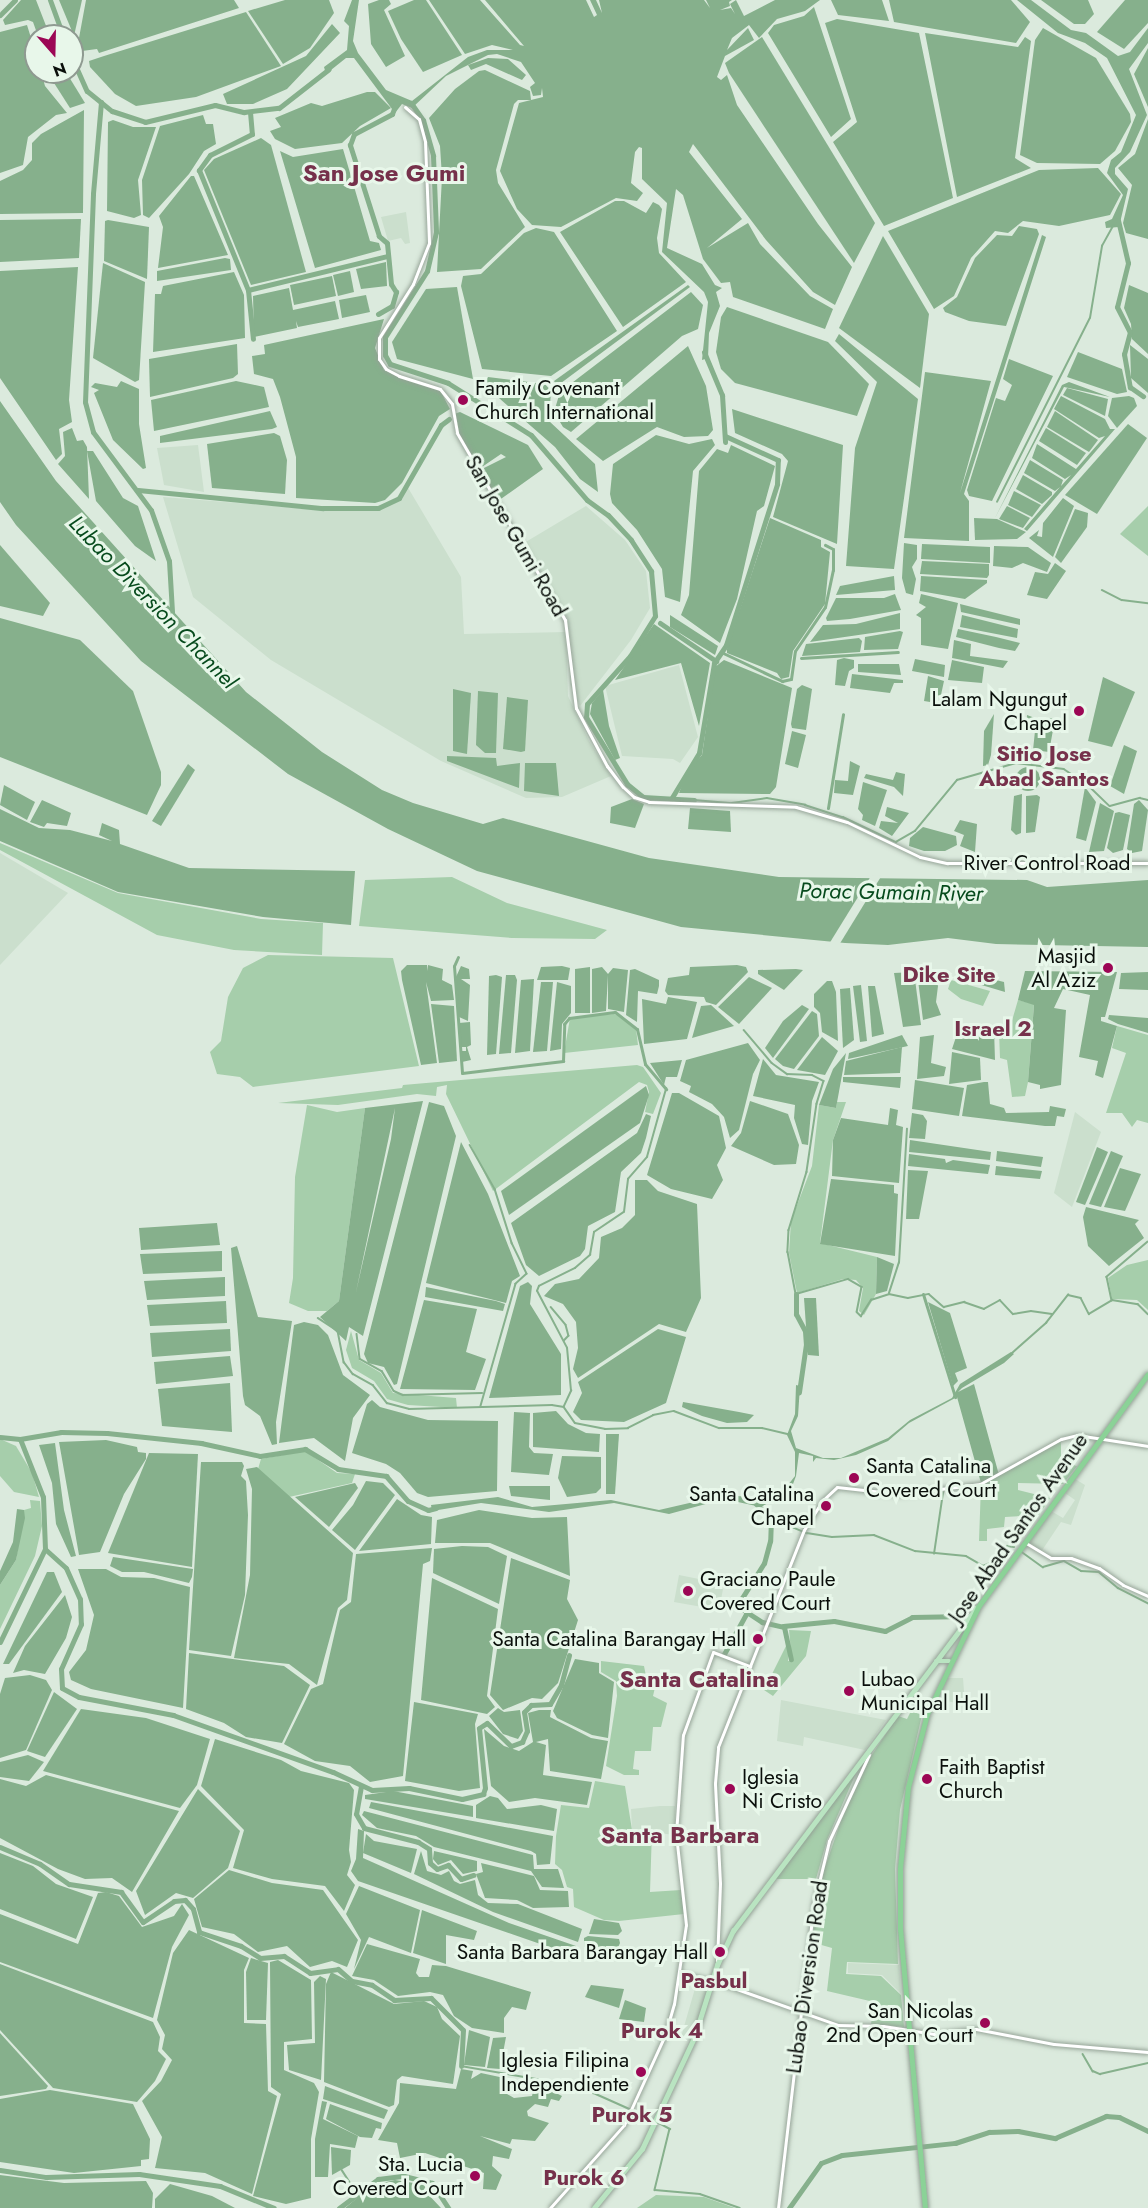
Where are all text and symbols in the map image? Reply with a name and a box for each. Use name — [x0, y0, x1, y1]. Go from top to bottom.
north arrow — [24, 24, 84, 84]
text: N — [50, 57, 70, 82]
district label: San Jose Gumi — [303, 159, 465, 187]
place label: Family Covenant Church International — [475, 375, 654, 425]
marker: Family Covenant Church International — [456, 393, 470, 407]
street label: San Jose Gumi Road — [460, 451, 572, 621]
water label: Lubao Diversion Channel — [63, 510, 243, 694]
place label: Lalam Ngungut Chapel — [932, 686, 1067, 736]
marker: Lalam Ngungut Chapel — [1072, 704, 1086, 718]
district label: Sitio Jose Abad Santos — [979, 740, 1109, 792]
street label: River Control Road — [963, 850, 1131, 876]
water label: Porac Gumain River — [799, 877, 983, 907]
place label: Masjid Al Aziz — [1031, 943, 1096, 993]
marker: Masjid Al Aziz — [1101, 961, 1115, 975]
district label: Dike Site — [902, 962, 996, 988]
district label: Israel 2 — [954, 1016, 1032, 1042]
street label: Jose Abad Santos Avenue — [943, 1428, 1093, 1628]
place label: Santa Catalina Covered Court — [866, 1453, 996, 1503]
marker: Santa Catalina Covered Court — [847, 1471, 861, 1485]
place label: Santa Catalina Chapel — [689, 1481, 814, 1531]
marker: Santa Catalina Chapel — [819, 1499, 833, 1513]
place label: Graciano Paule Covered Court — [700, 1566, 836, 1616]
marker: Graciano Paule Covered Court — [681, 1584, 695, 1598]
place label: Santa Catalina Barangay Hall — [492, 1626, 746, 1652]
marker: Santa Catalina Barangay Hall — [751, 1632, 765, 1646]
district label: Santa Catalina — [619, 1665, 779, 1693]
place label: Lubao Municipal Hall — [861, 1666, 989, 1716]
marker: Lubao Municipal Hall — [842, 1684, 856, 1698]
place label: Faith Baptist Church — [939, 1754, 1045, 1804]
place label: Iglesia Ni Cristo — [742, 1764, 822, 1814]
marker: Faith Baptist Church — [920, 1772, 934, 1786]
marker: Iglesia Ni Cristo — [723, 1782, 737, 1796]
district label: Santa Barbara — [601, 1821, 759, 1849]
street label: Lubao Diversion Road — [781, 1879, 833, 2075]
place label: Santa Barbara Barangay Hall — [457, 1939, 708, 1965]
marker: Santa Barbara Barangay Hall — [713, 1945, 727, 1959]
district label: Pasbul — [680, 1968, 748, 1994]
place label: San Nicolas 2nd Open Court — [826, 1998, 973, 2048]
marker: San Nicolas 2nd Open Court — [978, 2016, 992, 2030]
district label: Purok 4 — [621, 2018, 703, 2044]
place label: Iglesia Filipina Independiente — [501, 2047, 629, 2097]
marker: Iglesia Filipina Independiente — [634, 2065, 648, 2079]
district label: Purok 5 — [591, 2102, 673, 2128]
place label: Sta. Lucia Covered Court — [333, 2151, 463, 2201]
district label: Purok 6 — [543, 2165, 625, 2191]
marker: Sta. Lucia Covered Court — [468, 2169, 482, 2183]

